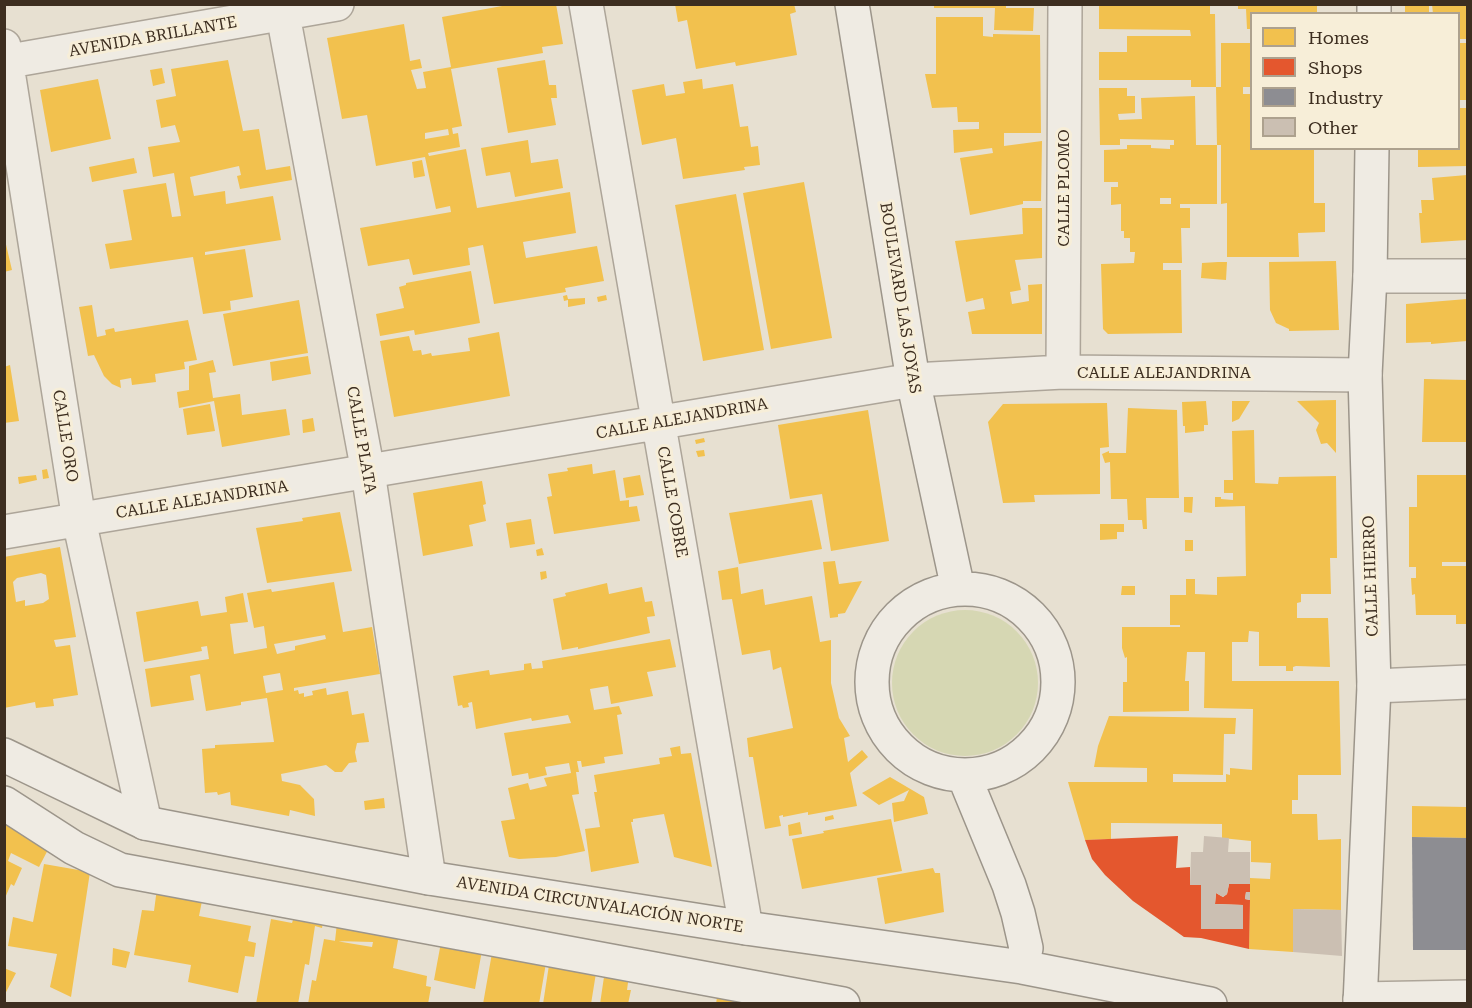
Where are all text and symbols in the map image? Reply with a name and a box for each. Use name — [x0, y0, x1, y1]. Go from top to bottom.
legend — [1250, 12, 1460, 150]
street label: AVENIDA BRILLANTE — [67, 13, 239, 61]
text: Homes — [1308, 27, 1369, 48]
text: Shops — [1308, 57, 1362, 78]
text: Industry — [1308, 87, 1383, 108]
text: Other — [1308, 117, 1358, 138]
street label: CALLE PLOMO — [1054, 129, 1074, 247]
street label: BOULEVARD LAS JOYAS — [875, 201, 925, 395]
street label: CALLE ALEJANDRINA — [1077, 363, 1251, 383]
street label: CALLE PLATA — [342, 385, 380, 495]
street label: CALLE ORO — [48, 388, 82, 484]
street label: CALLE ALEJANDRINA — [595, 394, 769, 444]
street label: CALLE COBRE — [653, 445, 691, 559]
street label: CALLE ALEJANDRINA — [115, 477, 289, 523]
street label: CALLE HIERRO — [1359, 515, 1383, 637]
street label: AVENIDA CIRCUNVALACIÓN NORTE — [455, 873, 745, 937]

